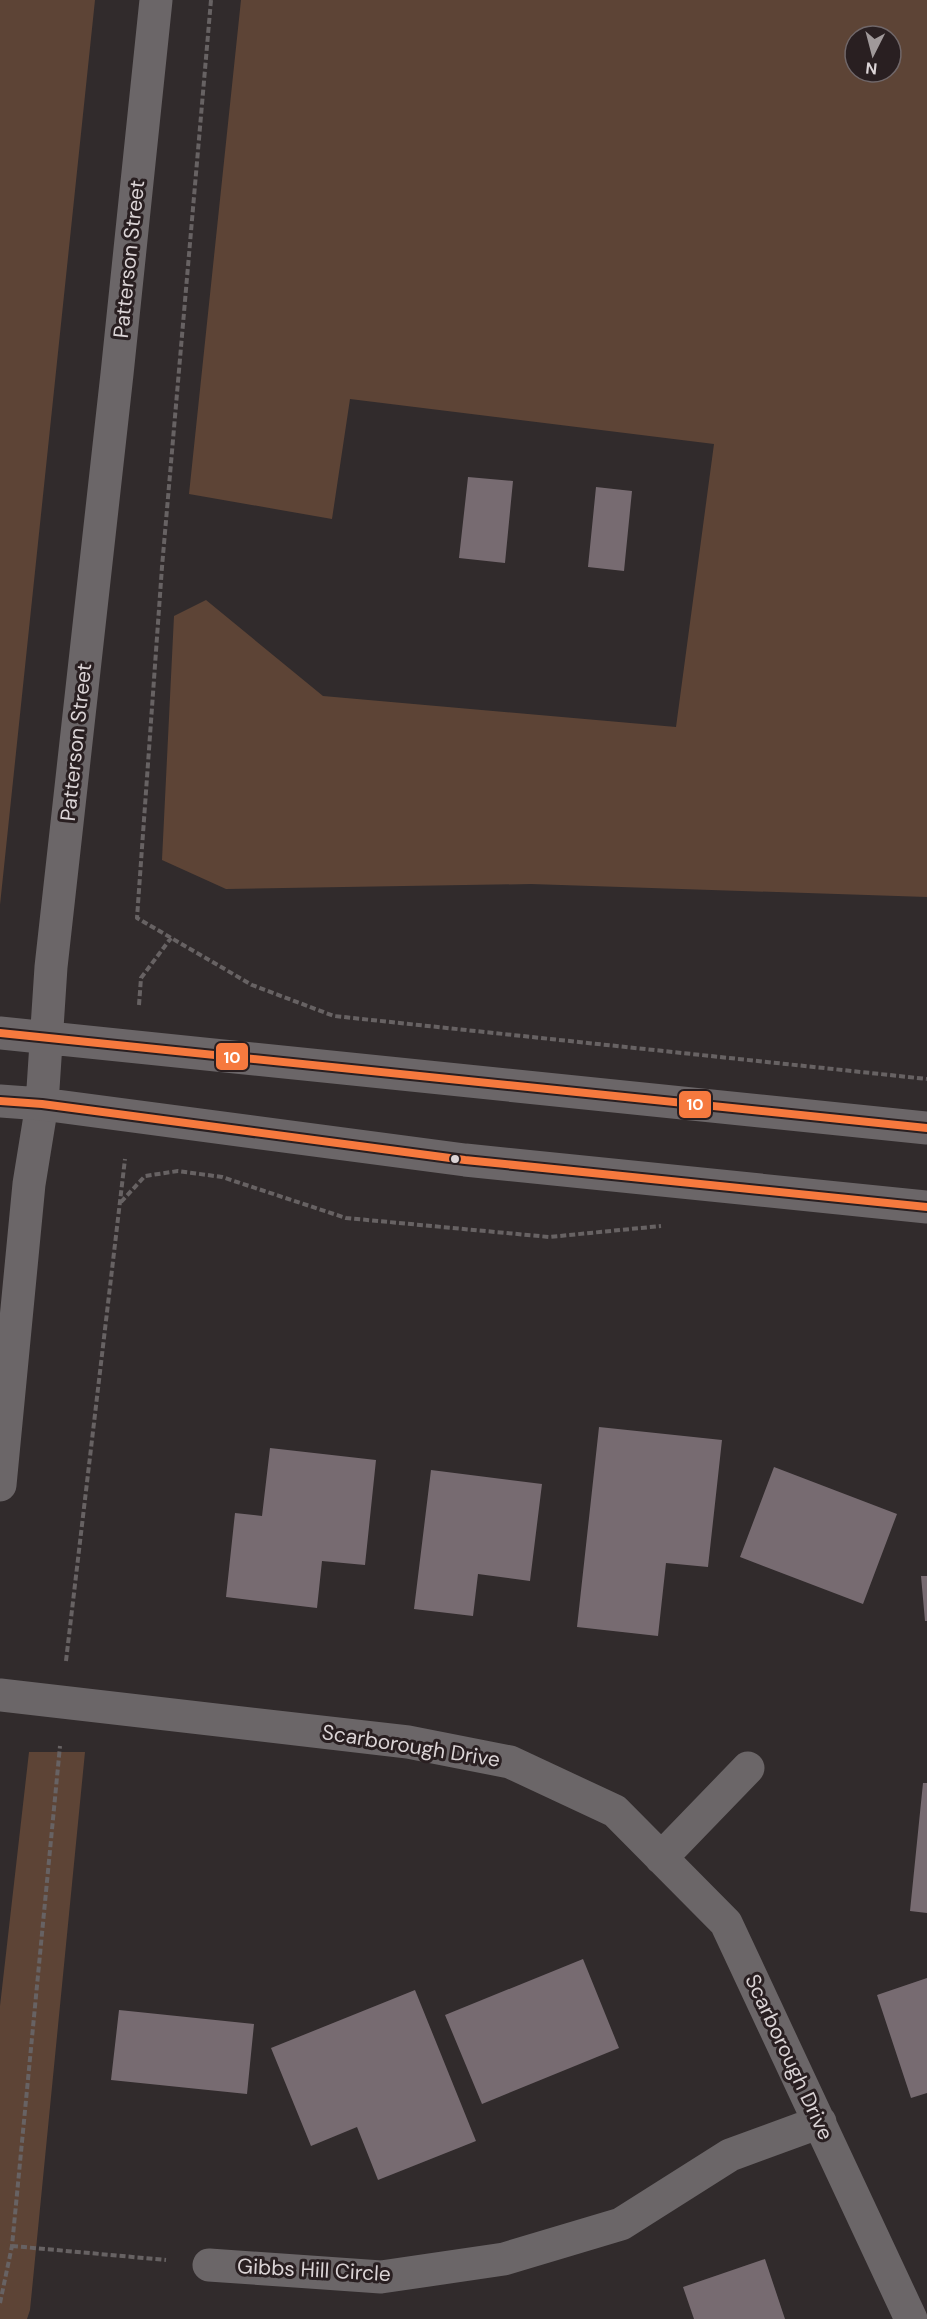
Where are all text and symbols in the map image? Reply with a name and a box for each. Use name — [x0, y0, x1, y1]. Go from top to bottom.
north arrow — [843, 24, 903, 84]
text: N — [865, 57, 878, 79]
street label: Patterson Street — [107, 179, 151, 339]
street label: Patterson Street — [54, 662, 98, 822]
line badge: 10 — [215, 1042, 249, 1071]
text: 10 — [223, 1047, 241, 1068]
line badge: 10 — [678, 1090, 712, 1119]
text: 10 — [686, 1094, 704, 1115]
unlabelled marker — [449, 1153, 461, 1165]
street label: Scarborough Drive — [320, 1718, 502, 1774]
street label: Scarborough Drive — [738, 1970, 840, 2145]
street label: Gibbs Hill Circle — [236, 2252, 392, 2288]

